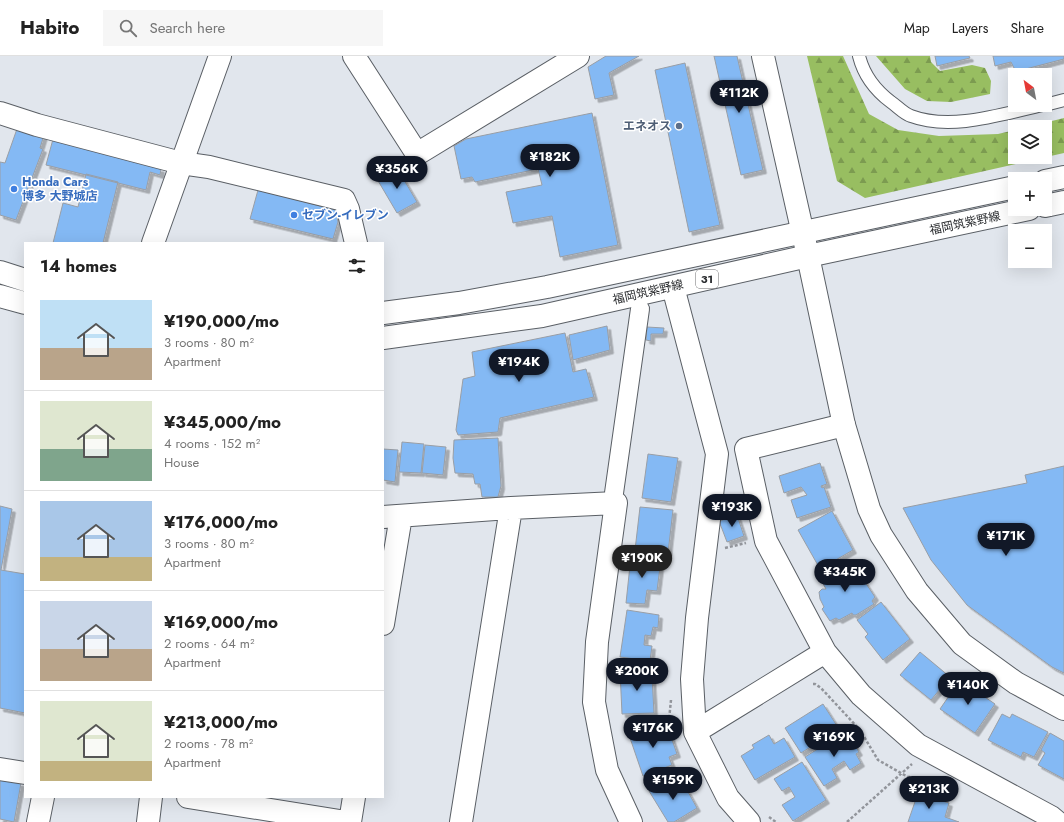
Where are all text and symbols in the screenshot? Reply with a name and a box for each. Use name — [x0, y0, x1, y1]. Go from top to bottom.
search box — [103, 10, 383, 46]
text: Habito — [20, 14, 79, 41]
icon: search — [117, 17, 139, 39]
text: Search here — [149, 17, 225, 39]
text: Map — [904, 18, 930, 38]
text: Layers — [952, 18, 988, 38]
text: Share — [1010, 18, 1044, 38]
north arrow — [1008, 68, 1052, 112]
map controls — [1008, 68, 1052, 268]
pin: ¥112K — [711, 80, 767, 114]
text: ¥112K — [719, 83, 759, 102]
place label: エネオス — [623, 117, 671, 135]
button: layers — [1008, 120, 1052, 164]
marker: エネオス — [674, 121, 684, 131]
pin: ¥182K — [522, 144, 578, 178]
text: ¥182K — [529, 147, 571, 166]
pin: ¥356K — [369, 156, 425, 190]
text: ¥356K — [376, 159, 418, 178]
button: + — [1008, 172, 1052, 216]
place label: Honda Cars 博多 大野城店 — [22, 173, 98, 205]
marker: Honda Cars 博多 大野城店 — [9, 184, 19, 194]
place label: セブン-イレブン — [302, 206, 389, 224]
street label: 福岡筑紫野線 — [928, 207, 1002, 239]
marker: セブン-イレブン — [289, 210, 299, 220]
button: − — [1008, 224, 1052, 268]
text: 14 homes — [40, 254, 117, 278]
icon: filters — [346, 255, 368, 277]
road number: 31 — [696, 270, 718, 288]
street label: 福岡筑紫野線 — [611, 275, 685, 309]
text: ¥190,000/mo — [164, 309, 279, 333]
icon: home — [72, 316, 120, 364]
text: 3 rooms · 80 m² — [164, 333, 254, 352]
pin: ¥194K — [491, 349, 547, 383]
text: Apartment — [164, 352, 221, 371]
text: ¥194K — [498, 352, 540, 371]
text: ¥345,000/mo — [164, 410, 281, 434]
icon: home — [72, 417, 120, 465]
text: 4 rooms · 152 m² — [164, 434, 260, 453]
text: House — [164, 453, 199, 472]
pin: ¥193K — [704, 494, 760, 528]
text: ¥193K — [711, 497, 753, 516]
text: ¥176,000/mo — [164, 510, 278, 534]
icon: home — [72, 517, 120, 565]
pin: ¥171K — [978, 523, 1034, 557]
text: ¥171K — [987, 526, 1025, 545]
text: 3 rooms · 80 m² — [164, 534, 254, 553]
pin: ¥190K — [614, 545, 670, 579]
text: ¥190K — [621, 548, 663, 567]
text: Apartment — [164, 553, 221, 572]
pin: ¥345K — [817, 559, 873, 593]
text: ¥345K — [823, 562, 867, 581]
text: ¥169,000/mo — [164, 610, 278, 634]
icon: home — [72, 617, 120, 665]
text: 2 rooms · 64 m² — [164, 634, 254, 653]
text: Apartment — [164, 653, 221, 672]
pin: ¥200K — [609, 658, 665, 692]
text: ¥200K — [615, 661, 659, 680]
pin: ¥140K — [940, 672, 996, 706]
text: ¥140K — [947, 675, 989, 694]
text: ¥213,000/mo — [164, 710, 278, 734]
pin: ¥176K — [625, 715, 681, 749]
icon: home — [72, 717, 120, 765]
text: ¥176K — [633, 718, 673, 737]
pin: ¥169K — [806, 724, 862, 758]
text: ¥169K — [813, 727, 855, 746]
text: 2 rooms · 78 m² — [164, 734, 253, 753]
text: Apartment — [164, 753, 221, 772]
pin: ¥159K — [645, 767, 701, 801]
text: ¥159K — [652, 770, 694, 789]
pin: ¥213K — [901, 776, 957, 810]
text: ¥213K — [908, 779, 950, 798]

